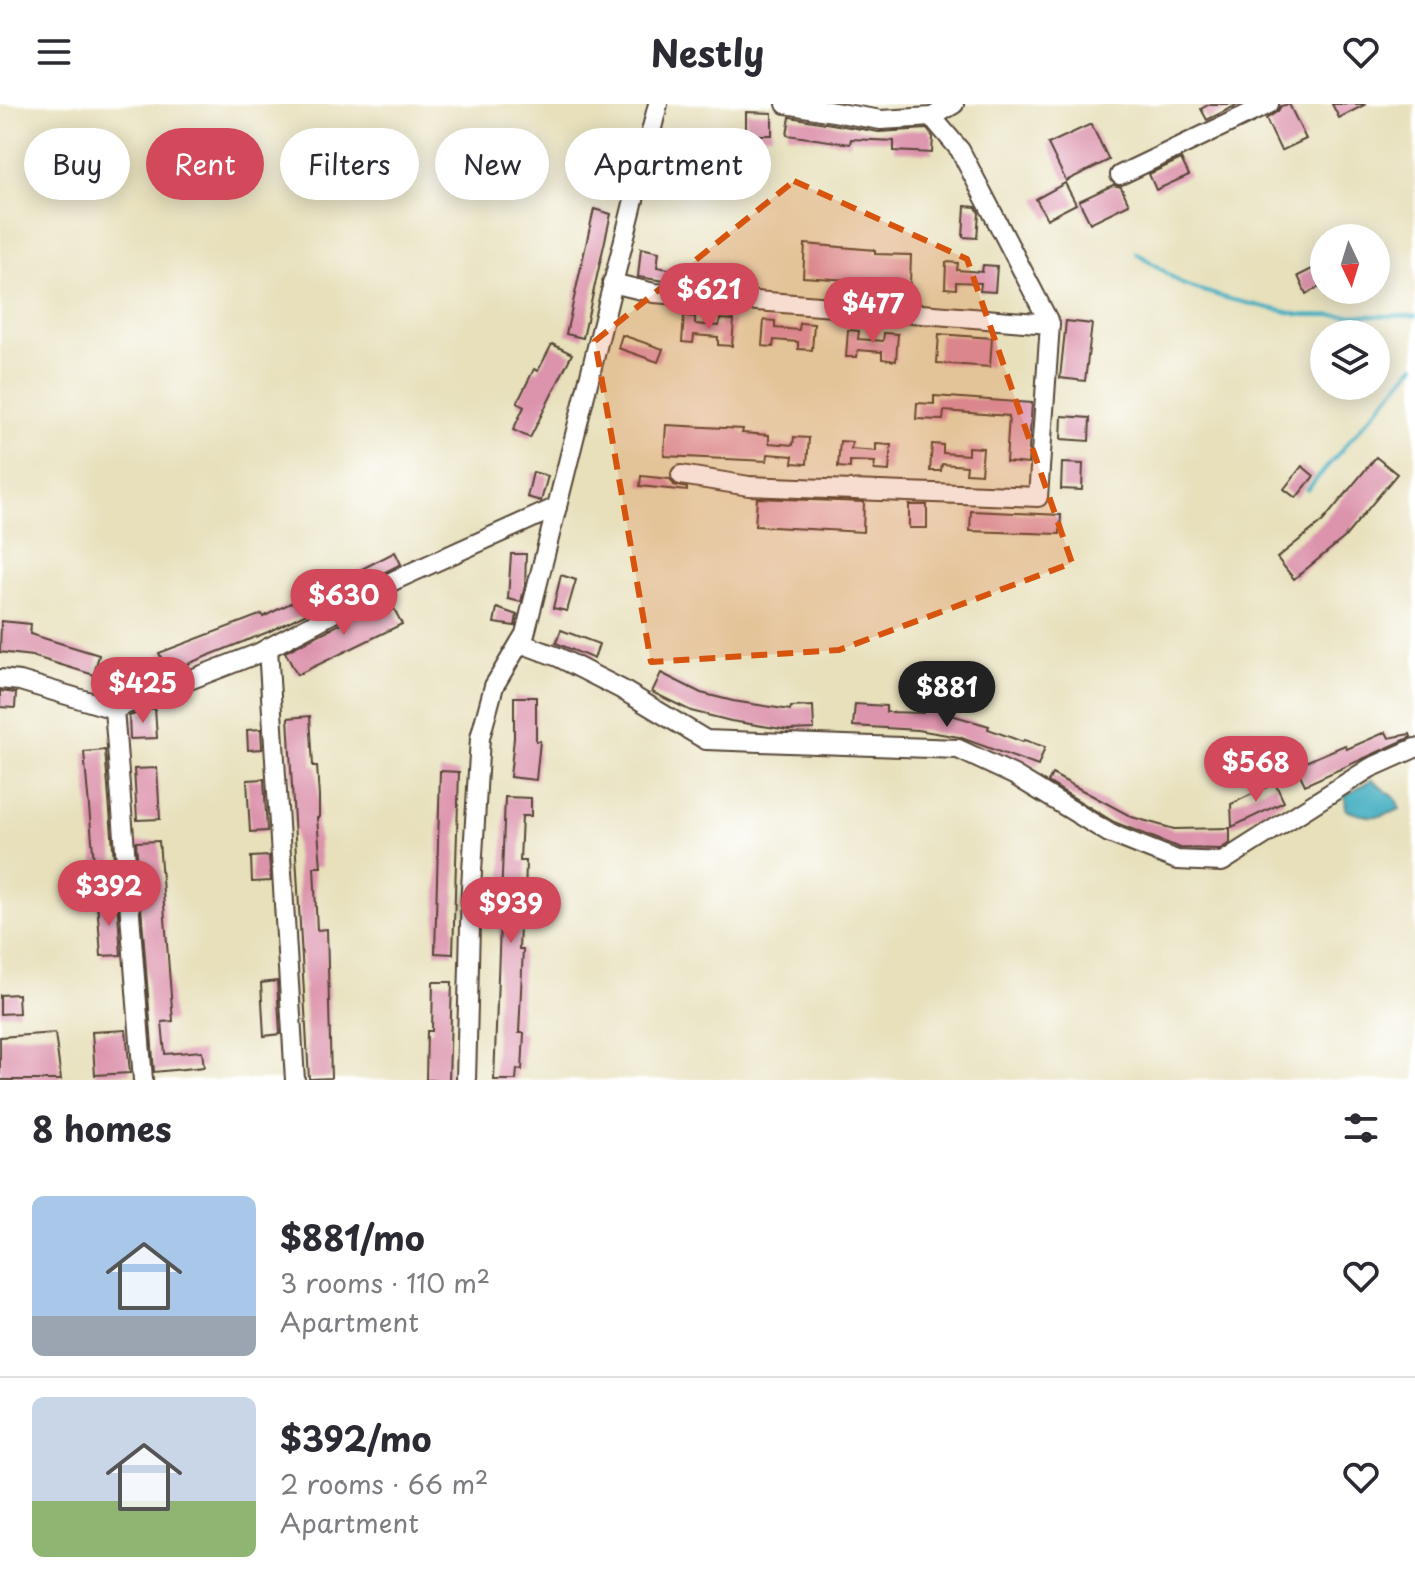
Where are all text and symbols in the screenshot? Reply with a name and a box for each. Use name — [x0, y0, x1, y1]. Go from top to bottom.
text: Nestly — [651, 25, 764, 79]
icon: menu — [32, 30, 76, 74]
icon: heart — [1339, 30, 1383, 74]
chip: Buy — [24, 128, 130, 200]
chip: Rent — [146, 128, 264, 200]
chip: Filters — [280, 128, 419, 200]
chip: New — [435, 128, 549, 200]
chip: Apartment — [565, 128, 771, 200]
north arrow — [1310, 224, 1390, 304]
map controls — [1310, 224, 1390, 400]
pin: $621 — [662, 263, 756, 331]
text: $621 — [677, 269, 741, 308]
pin: $477 — [826, 277, 920, 345]
text: $477 — [842, 283, 904, 322]
button: layers — [1310, 320, 1390, 400]
pin: $630 — [297, 569, 391, 637]
text: $630 — [308, 575, 380, 614]
pin: $425 — [96, 657, 190, 725]
pin: $881 — [900, 661, 994, 729]
text: $425 — [109, 663, 177, 702]
text: $881 — [916, 667, 978, 706]
pin: $568 — [1209, 736, 1303, 804]
text: $568 — [1222, 742, 1290, 781]
pin: $392 — [62, 860, 156, 928]
text: $392 — [76, 866, 142, 905]
pin: $939 — [464, 877, 558, 945]
text: $939 — [479, 883, 543, 922]
text: 8 homes — [32, 1102, 172, 1154]
icon: filters — [1339, 1106, 1383, 1150]
text: $881/mo — [280, 1211, 425, 1263]
icon: home — [96, 1228, 192, 1324]
icon: heart — [1339, 1254, 1383, 1298]
text: 3 rooms · 110 m² — [280, 1263, 490, 1302]
text: Apartment — [280, 1302, 419, 1341]
text: $392/mo — [280, 1412, 431, 1464]
icon: home — [96, 1429, 192, 1525]
icon: heart — [1339, 1455, 1383, 1499]
text: 2 rooms · 66 m² — [280, 1464, 489, 1503]
text: Apartment — [280, 1503, 419, 1542]

